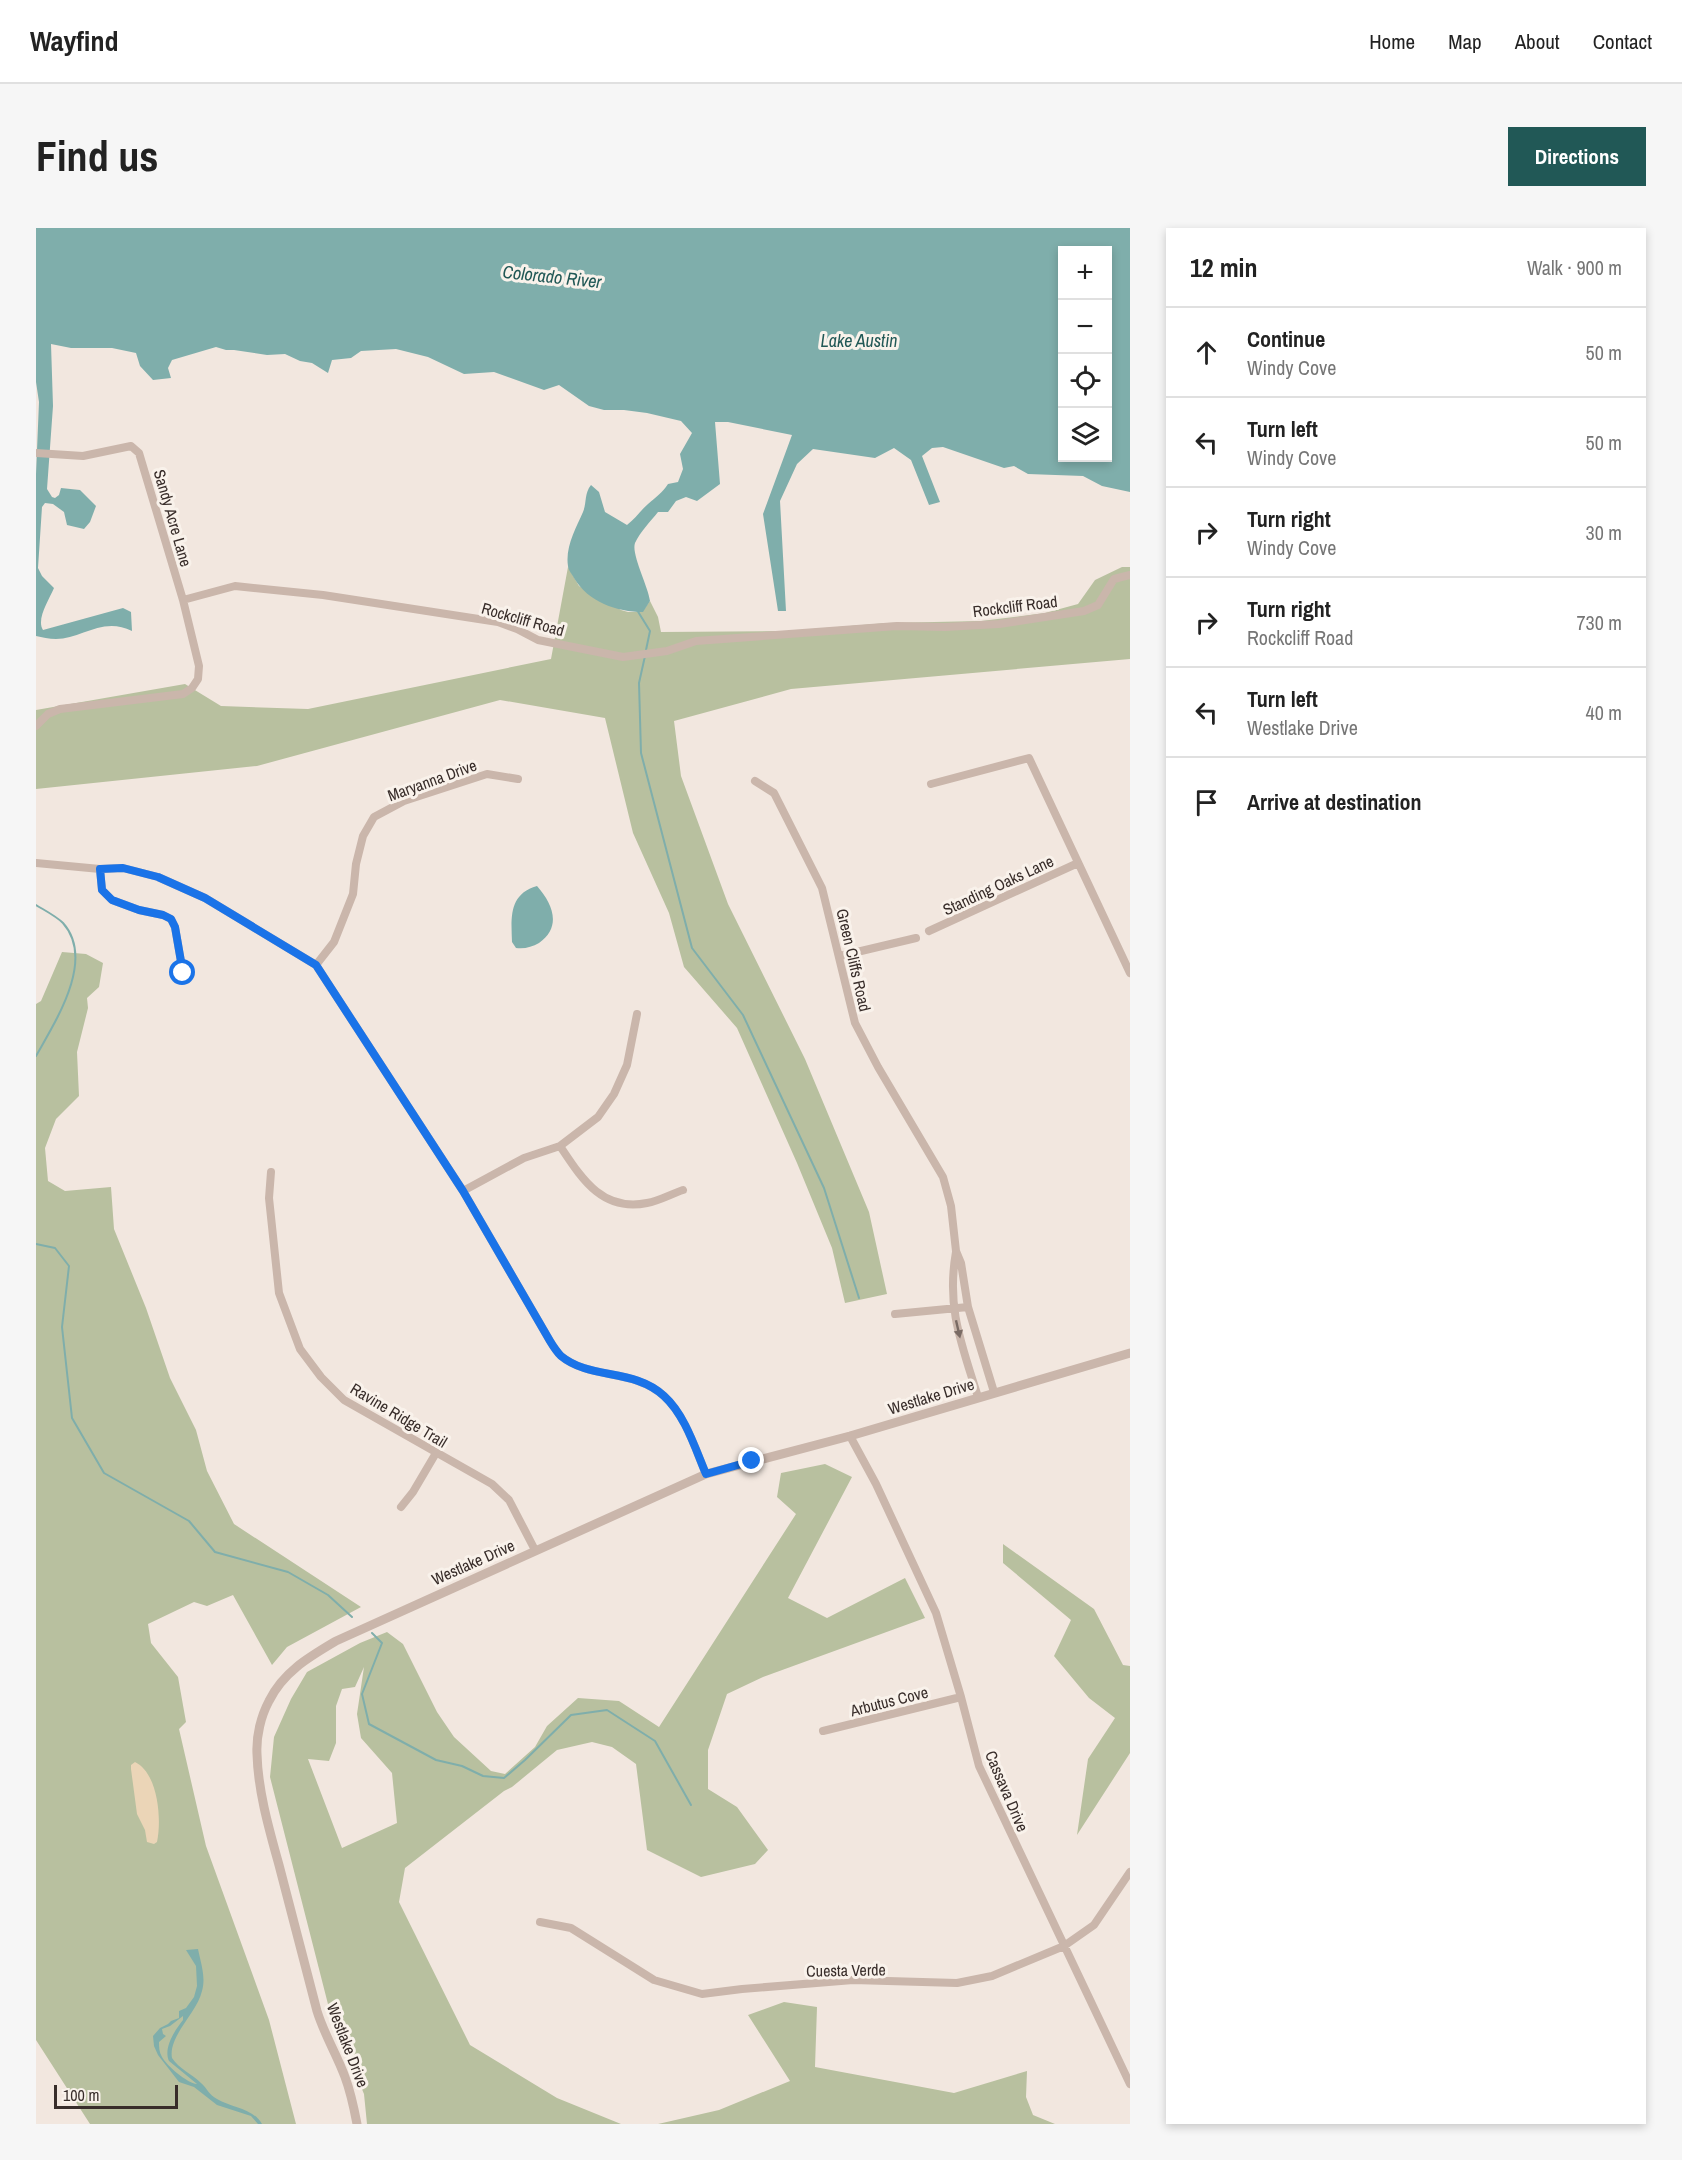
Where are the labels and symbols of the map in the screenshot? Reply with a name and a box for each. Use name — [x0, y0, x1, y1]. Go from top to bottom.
water label: Colorado River — [501, 259, 604, 294]
water label: Lake Austin — [821, 328, 897, 353]
street label: Sandy Acre Lane — [149, 467, 197, 569]
street label: Rockcliff Road — [971, 590, 1059, 622]
street label: Rockcliff Road — [479, 597, 567, 641]
street label: Maryanna Drive — [384, 754, 480, 806]
street label: Standing Oaks Lane — [939, 850, 1057, 920]
street label: Green Cliffs Road — [831, 906, 877, 1014]
route start — [169, 959, 195, 985]
one-way arrow — [954, 1320, 963, 1339]
street label: Westlake Drive — [885, 1373, 977, 1419]
street label: Ravine Ridge Trail — [346, 1377, 452, 1453]
route end — [738, 1447, 764, 1473]
street label: Westlake Drive — [428, 1534, 518, 1590]
street label: Arbutus Cove — [847, 1681, 930, 1722]
street label: Cassava Drive — [980, 1747, 1034, 1835]
street label: Cuesta Verde — [806, 1958, 886, 1982]
street label: Westlake Drive — [322, 2000, 374, 2090]
scale bar — [54, 2082, 178, 2110]

